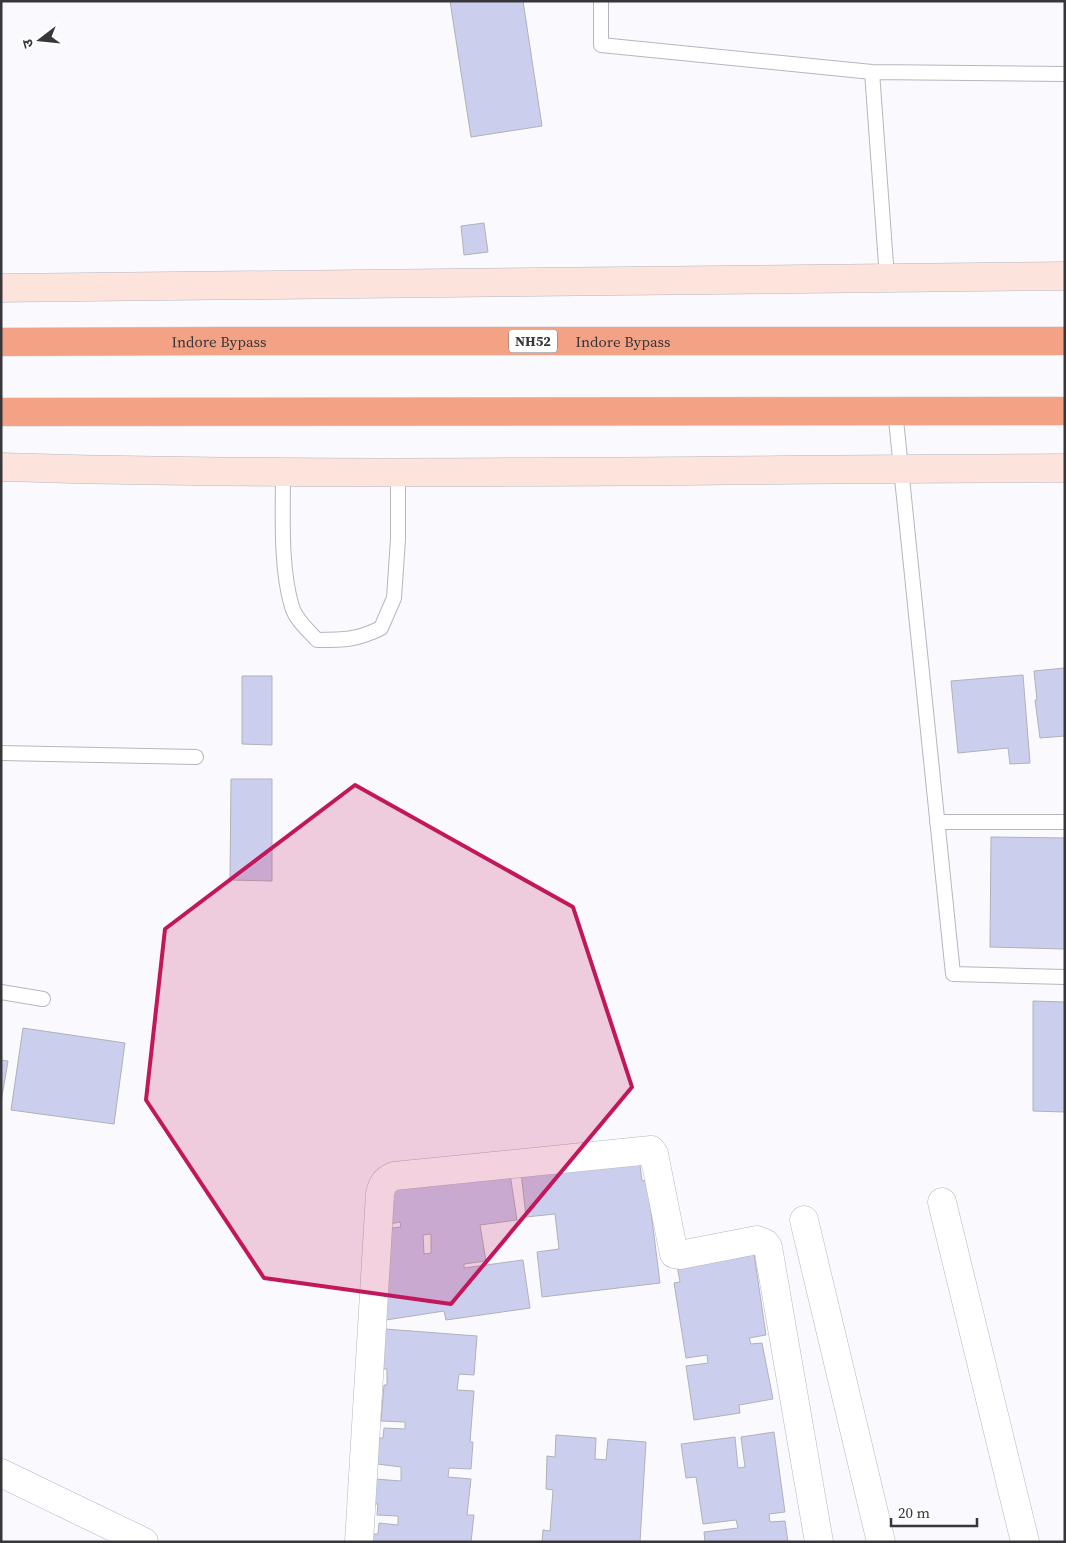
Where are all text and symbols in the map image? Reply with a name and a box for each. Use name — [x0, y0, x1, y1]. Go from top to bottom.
north arrow — [15, 15, 65, 65]
text: उ — [17, 36, 38, 50]
road number: NH52 — [509, 330, 557, 352]
street label: Indore Bypass — [171, 331, 267, 352]
street label: Indore Bypass — [575, 331, 671, 352]
scale bar — [891, 1496, 977, 1528]
text: 20 m — [898, 1502, 930, 1523]

